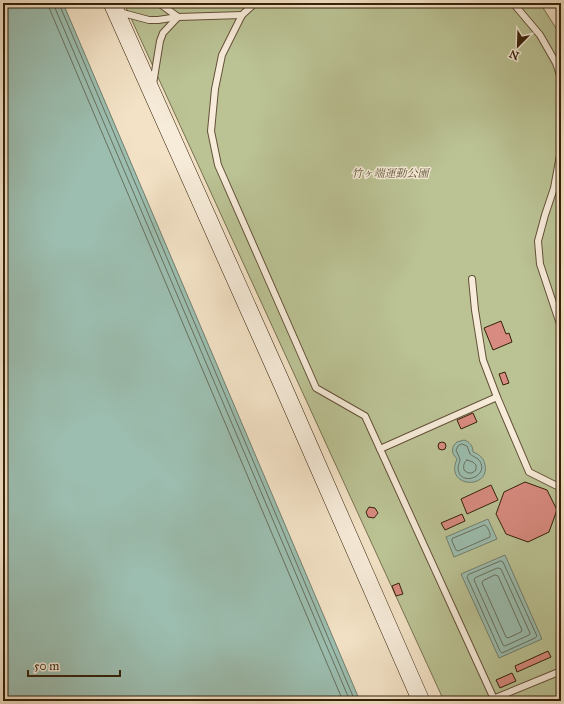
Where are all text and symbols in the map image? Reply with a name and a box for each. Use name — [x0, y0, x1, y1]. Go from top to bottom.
north arrow — [498, 26, 538, 66]
text: N — [507, 47, 521, 63]
park label: 竹ヶ端運動公園 — [352, 167, 430, 180]
scale bar — [28, 652, 120, 678]
text: 50 m — [34, 659, 59, 673]

